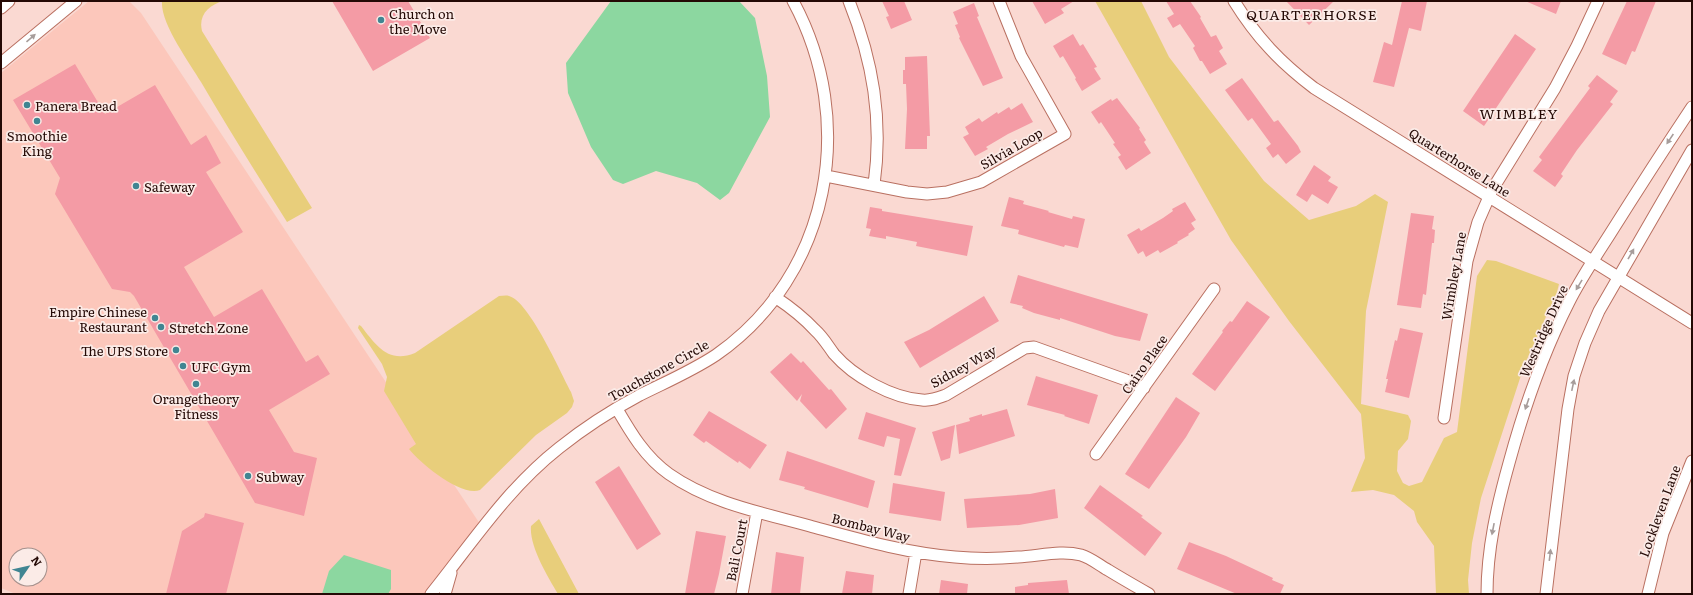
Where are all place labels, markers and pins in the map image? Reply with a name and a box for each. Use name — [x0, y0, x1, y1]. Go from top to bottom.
place label: Church on the Move — [389, 4, 455, 38]
marker: Church on the Move — [376, 15, 386, 25]
place label: Panera Bread — [35, 96, 117, 115]
marker: Panera Bread — [22, 100, 32, 110]
marker: Smoothie King — [32, 116, 42, 126]
place label: Smoothie King — [7, 126, 67, 160]
place label: Safeway — [144, 177, 196, 196]
marker: Safeway — [131, 181, 141, 191]
place label: Empire Chinese Restaurant — [49, 302, 148, 336]
marker: Empire Chinese Restaurant — [150, 313, 160, 323]
place label: Stretch Zone — [169, 318, 249, 337]
marker: Stretch Zone — [156, 322, 166, 332]
place label: The UPS Store — [81, 341, 168, 360]
marker: The UPS Store — [171, 345, 181, 355]
place label: UFC Gym — [191, 357, 251, 376]
marker: UFC Gym — [178, 361, 188, 371]
marker: Orangetheory Fitness — [191, 379, 201, 389]
place label: Orangetheory Fitness — [153, 389, 240, 423]
place label: Subway — [256, 467, 305, 486]
marker: Subway — [243, 471, 253, 481]

